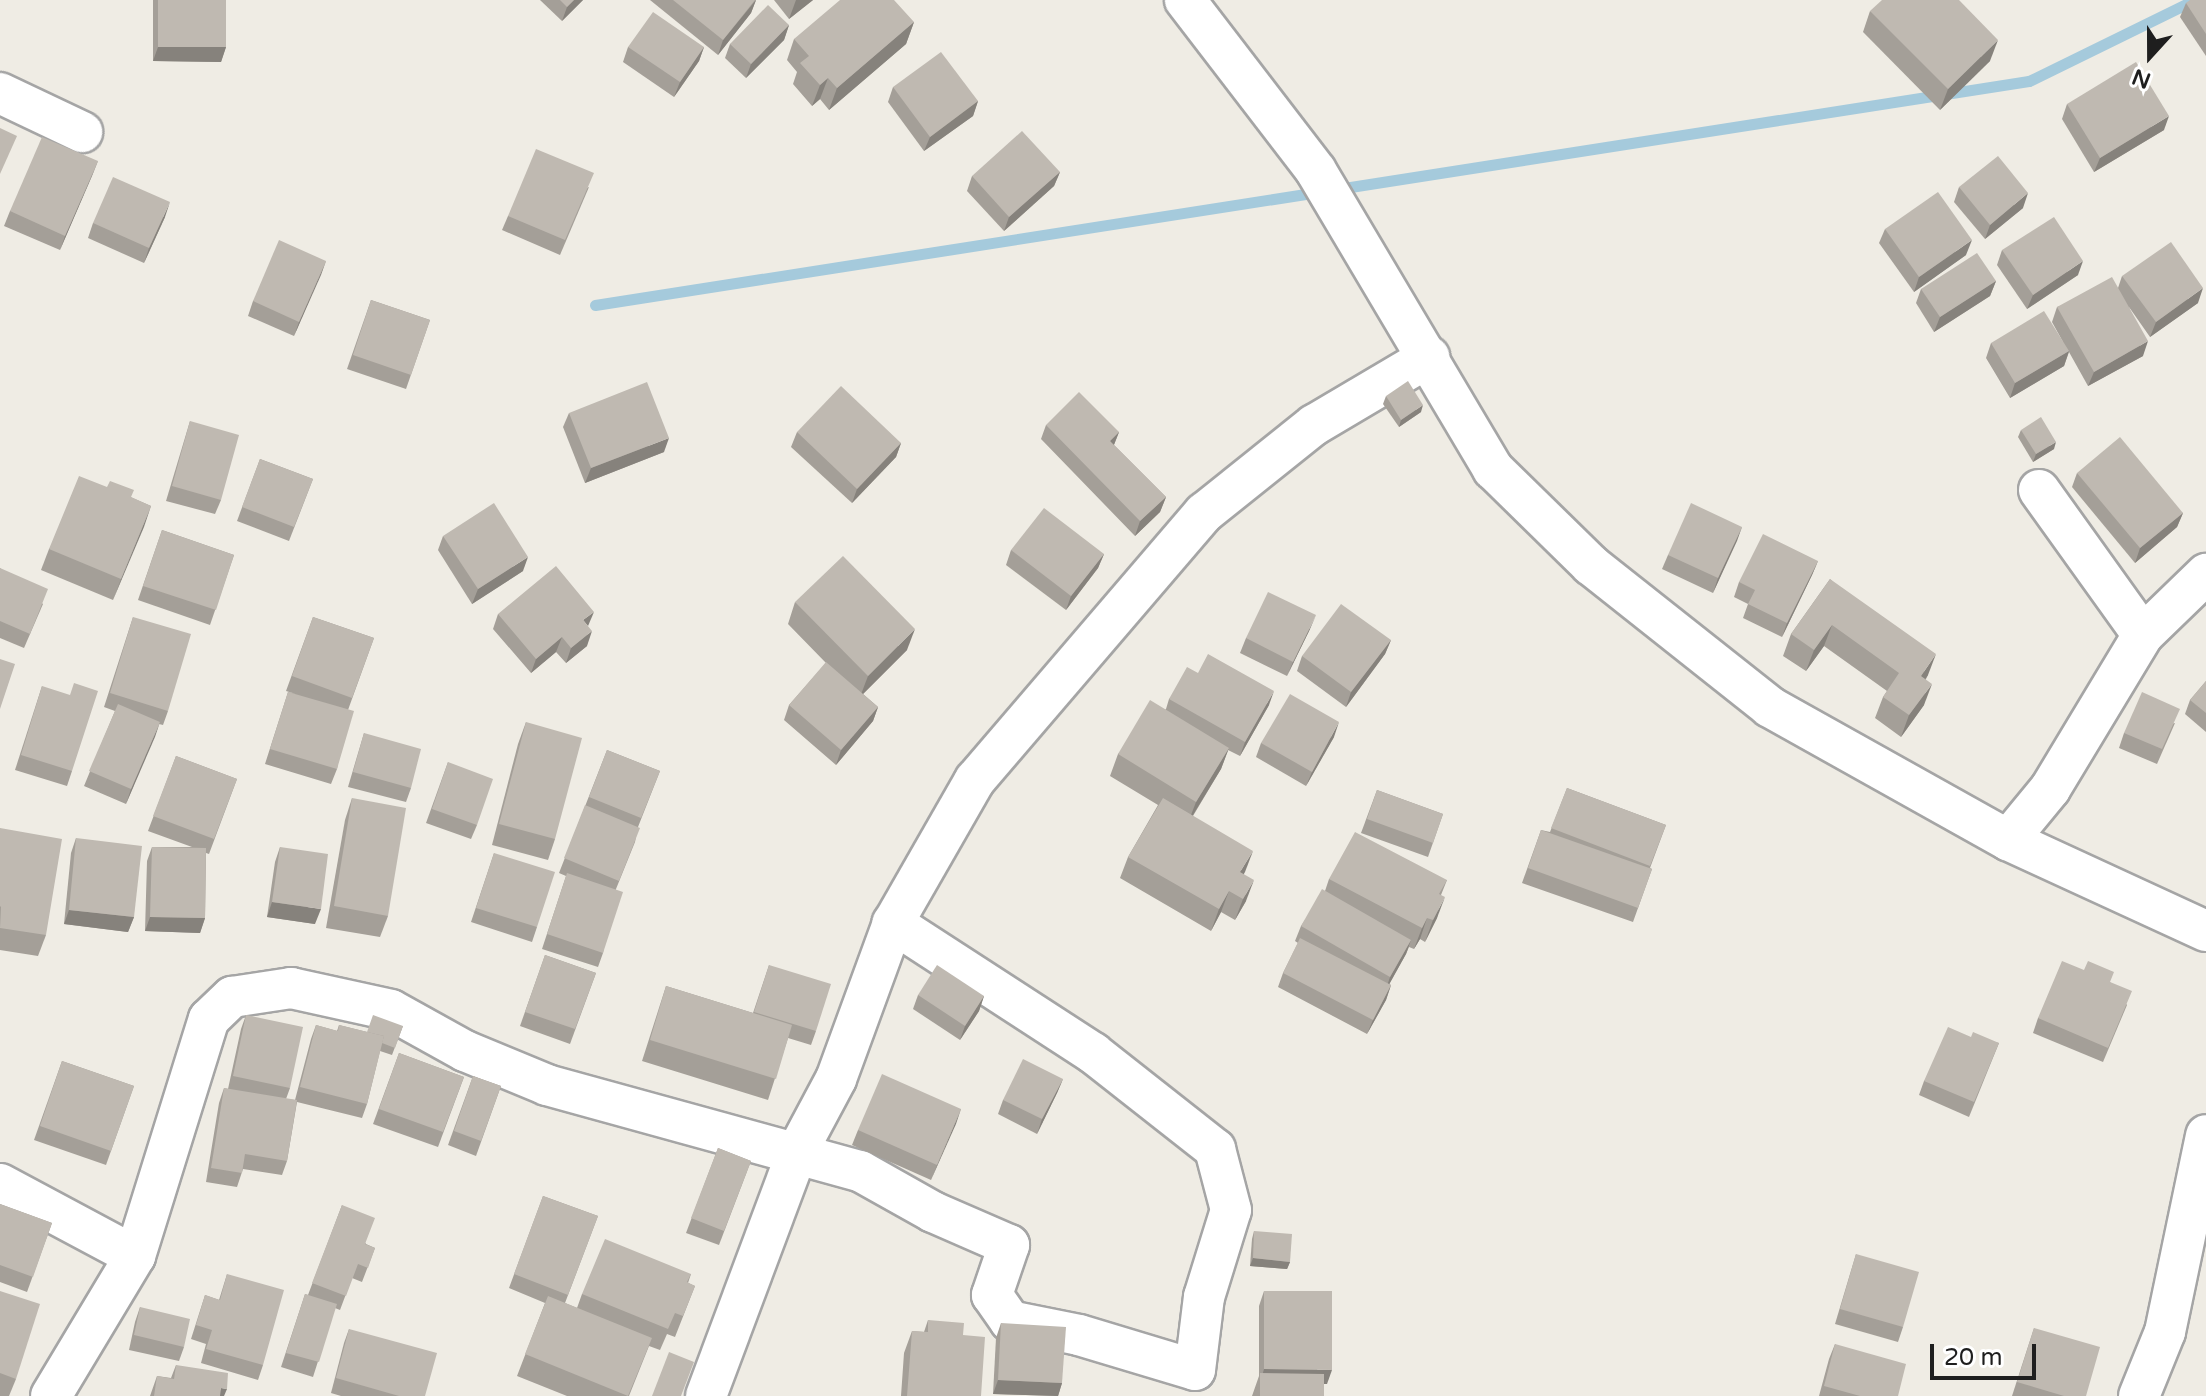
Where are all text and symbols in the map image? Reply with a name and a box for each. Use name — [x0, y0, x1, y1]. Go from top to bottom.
north arrow — [2110, 16, 2190, 96]
text: N — [2128, 63, 2154, 94]
scale bar — [1934, 1328, 2040, 1378]
text: 20 m — [1944, 1343, 2002, 1372]

